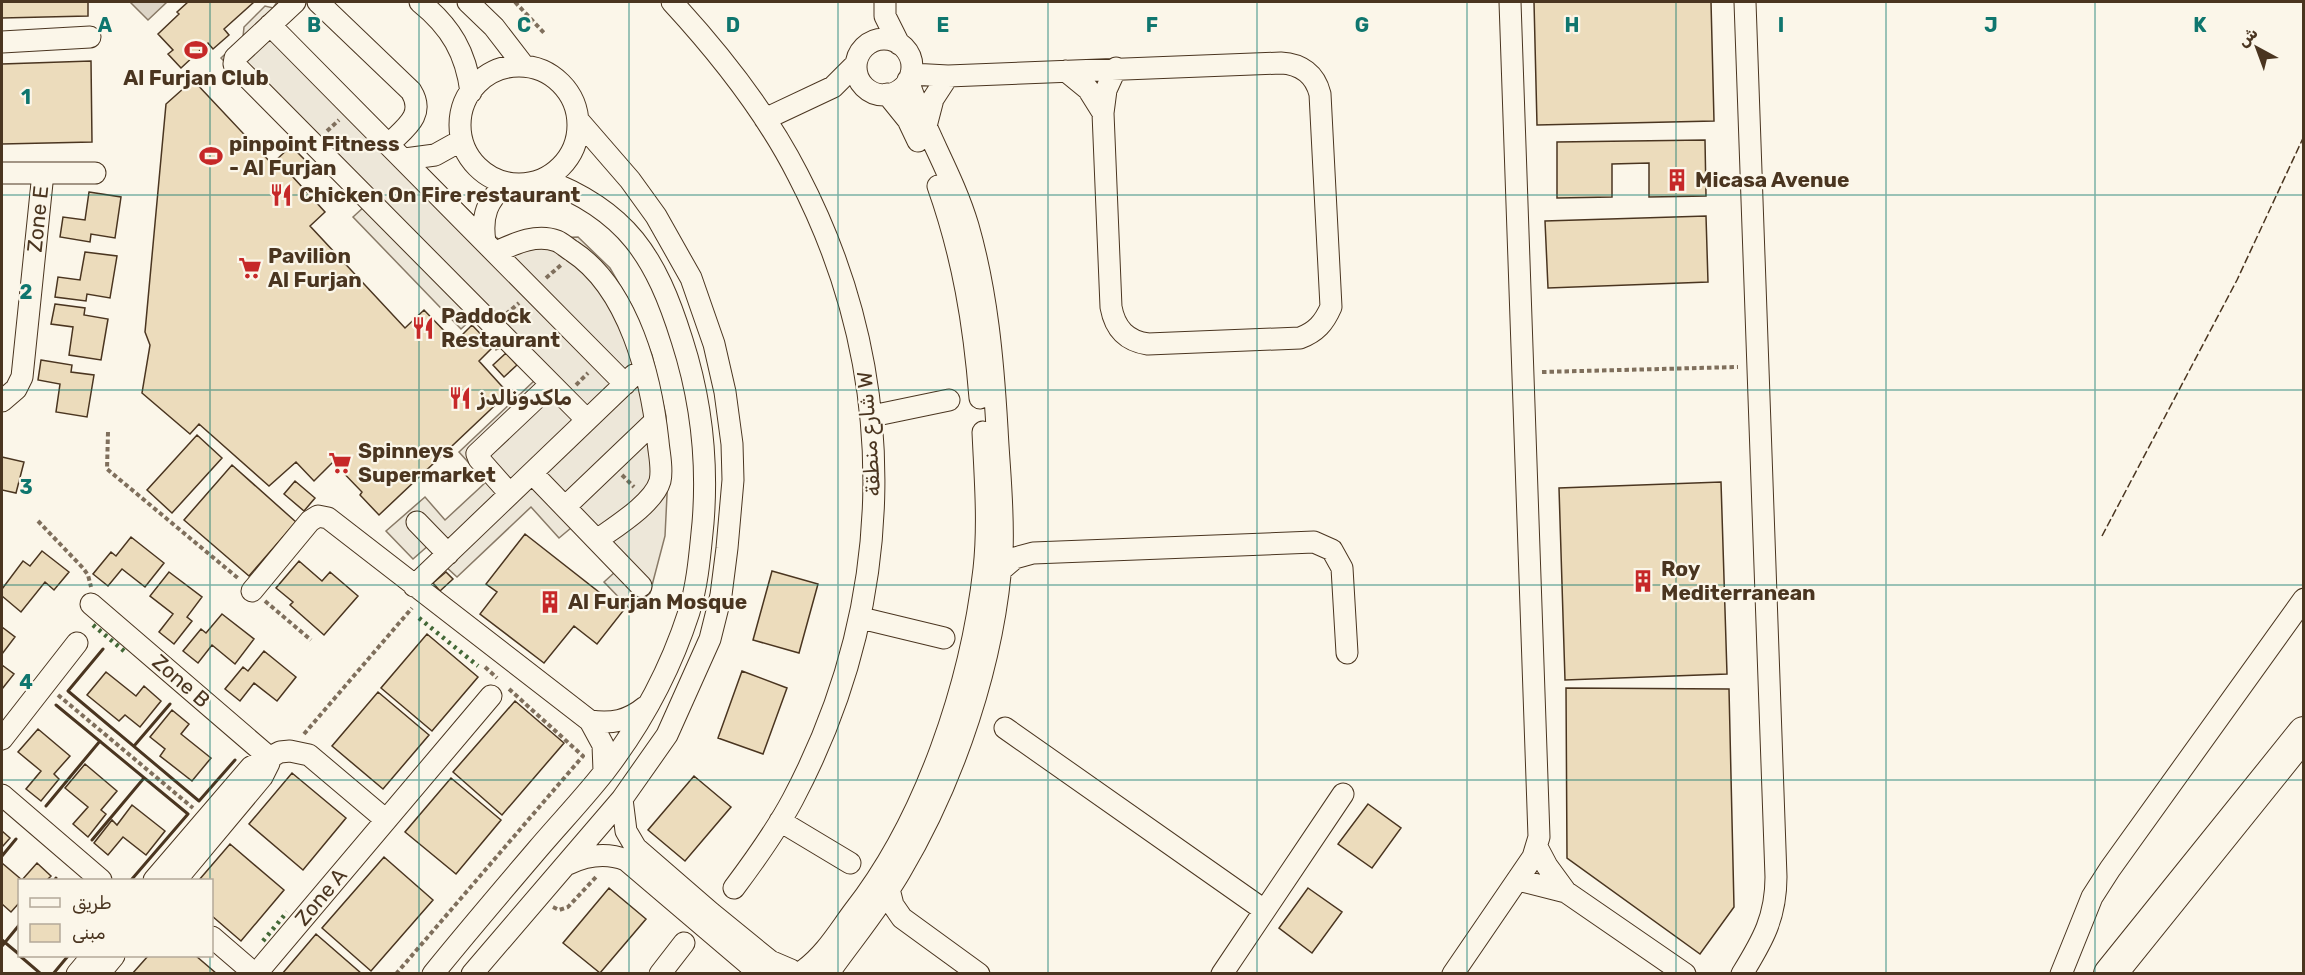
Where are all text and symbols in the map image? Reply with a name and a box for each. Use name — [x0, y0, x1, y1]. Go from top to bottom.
text: A — [98, 13, 113, 37]
text: B — [307, 13, 321, 37]
text: C — [517, 13, 531, 37]
text: D — [726, 13, 740, 37]
text: E — [937, 13, 949, 37]
text: F — [1146, 13, 1158, 37]
text: G — [1355, 13, 1369, 37]
text: H — [1565, 13, 1579, 37]
text: I — [1778, 13, 1784, 37]
text: J — [1984, 13, 1998, 37]
text: K — [2193, 13, 2207, 37]
north arrow — [2227, 18, 2287, 78]
text: ش — [2234, 23, 2261, 51]
sports icon: Al Furjan Club — [183, 37, 209, 63]
place label: Al Furjan Club — [123, 65, 269, 90]
text: 1 — [21, 85, 31, 109]
place label: pinpoint Fitness - Al Furjan — [229, 131, 400, 180]
sports icon: pinpoint Fitness - Al Furjan — [198, 143, 224, 169]
building icon: Micasa Avenue — [1664, 167, 1690, 193]
place label: Micasa Avenue — [1695, 167, 1849, 192]
restaurant icon: Chicken On Fire restaurant — [268, 182, 294, 208]
place label: Chicken On Fire restaurant — [299, 182, 581, 207]
street label: Zone E — [22, 184, 53, 253]
place label: Pavilion Al Furjan — [268, 243, 362, 292]
supermarket icon: Pavilion Al Furjan — [237, 255, 263, 281]
text: 2 — [20, 280, 33, 304]
place label: Paddock Restaurant — [441, 303, 560, 352]
restaurant icon: Paddock Restaurant — [410, 315, 436, 341]
street label: شارع منطقة W — [852, 371, 887, 497]
restaurant icon: ماكدونالدز — [447, 385, 473, 411]
place label: ماكدونالدز — [476, 385, 572, 410]
place label: Spinneys Supermarket — [358, 438, 496, 487]
supermarket icon: Spinneys Supermarket — [327, 450, 353, 476]
text: 3 — [19, 475, 33, 499]
place label: Roy Mediterranean — [1661, 556, 1816, 605]
building icon: Roy Mediterranean — [1630, 568, 1656, 594]
building icon: Al Furjan Mosque — [537, 589, 563, 615]
place label: Al Furjan Mosque — [568, 589, 747, 614]
street label: Zone B — [147, 649, 215, 712]
text: 4 — [19, 670, 33, 694]
street label: Zone A — [289, 863, 352, 931]
legend — [18, 879, 213, 957]
text: طريق — [72, 892, 112, 914]
text: مبنى — [72, 922, 106, 944]

